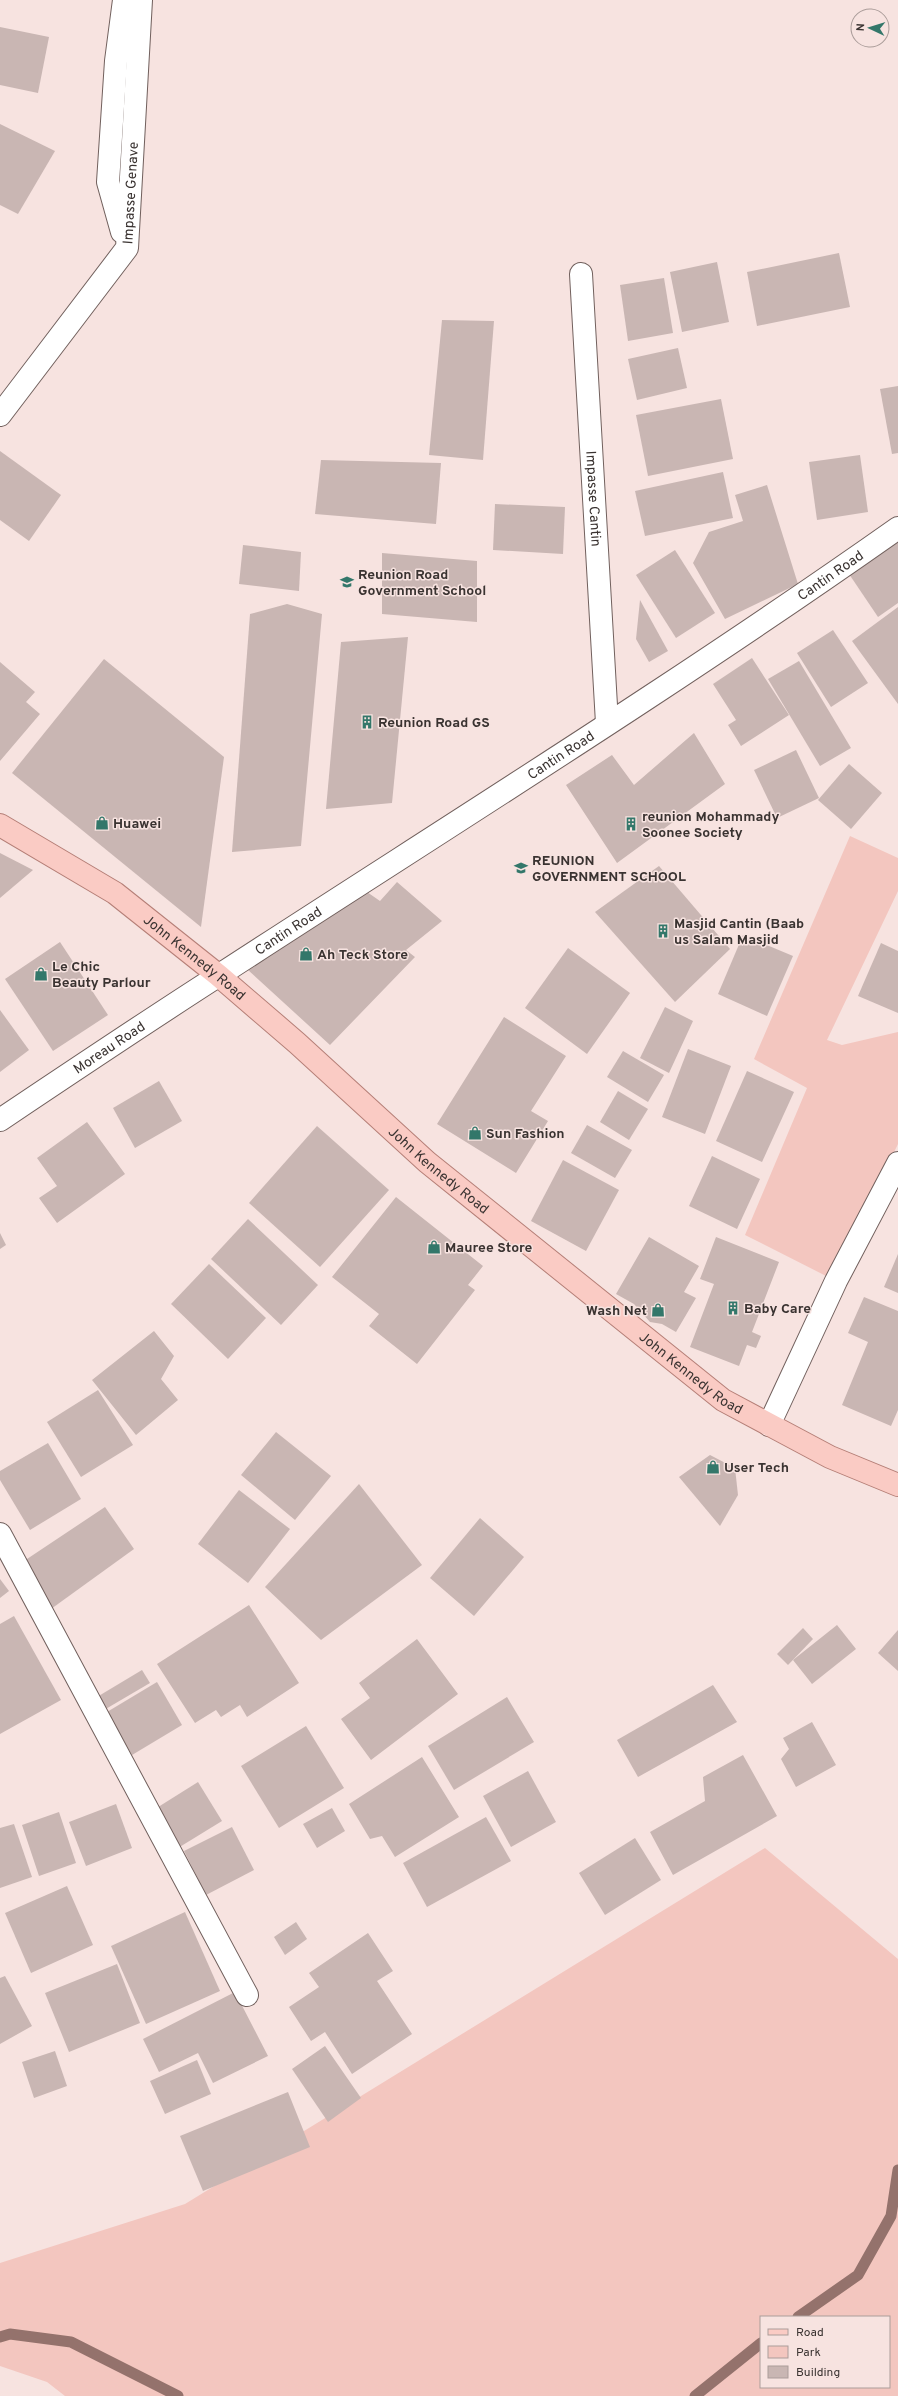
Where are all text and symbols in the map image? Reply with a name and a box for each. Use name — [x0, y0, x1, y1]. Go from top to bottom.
north arrow — [850, 8, 890, 48]
text: N — [854, 23, 868, 32]
street label: Impasse Genave — [120, 141, 143, 245]
street label: Impasse Cantin — [581, 450, 604, 547]
street label: Cantin Road — [795, 548, 867, 605]
place label: Reunion Road Government School — [358, 567, 486, 600]
school or university icon: Reunion Road Government School — [339, 574, 355, 590]
building icon: Reunion Road GS — [359, 714, 375, 730]
place label: Reunion Road GS — [378, 715, 490, 732]
street label: Cantin Road — [525, 728, 598, 784]
place label: reunion Mohammady Soonee Society — [642, 809, 779, 842]
shop icon: Huawei — [94, 815, 110, 831]
place label: Huawei — [113, 816, 161, 833]
building icon: reunion Mohammady Soonee Society — [623, 816, 639, 832]
place label: REUNION GOVERNMENT SCHOOL — [532, 853, 686, 886]
school or university icon: REUNION GOVERNMENT SCHOOL — [513, 860, 529, 876]
street label: Cantin Road — [252, 904, 326, 960]
street label: John Kennedy Road — [139, 912, 248, 1005]
place label: Masjid Cantin (Baab us Salam Masjid — [674, 916, 804, 949]
building icon: Masjid Cantin (Baab us Salam Masjid — [655, 923, 671, 939]
shop icon: Ah Teck Store — [298, 946, 314, 962]
place label: Ah Teck Store — [317, 947, 408, 964]
place label: Le Chic Beauty Parlour — [52, 959, 151, 992]
shop icon: Le Chic Beauty Parlour — [33, 966, 49, 982]
street label: Moreau Road — [71, 1019, 149, 1078]
street label: John Kennedy Road — [384, 1124, 492, 1218]
shop icon: Sun Fashion — [467, 1125, 483, 1141]
place label: Sun Fashion — [486, 1126, 565, 1143]
shop icon: Mauree Store — [426, 1239, 442, 1255]
place label: Mauree Store — [445, 1240, 532, 1257]
building icon: Baby Care — [725, 1300, 741, 1316]
place label: Baby Care — [744, 1301, 811, 1318]
shop icon: Wash Net — [650, 1302, 666, 1318]
place label: Wash Net — [586, 1303, 647, 1320]
street label: John Kennedy Road — [635, 1329, 745, 1419]
shop icon: User Tech — [705, 1459, 721, 1475]
place label: User Tech — [724, 1460, 789, 1477]
legend — [760, 2316, 890, 2388]
text: Road — [796, 2325, 824, 2341]
text: Park — [796, 2345, 821, 2361]
text: Building — [796, 2365, 840, 2381]

